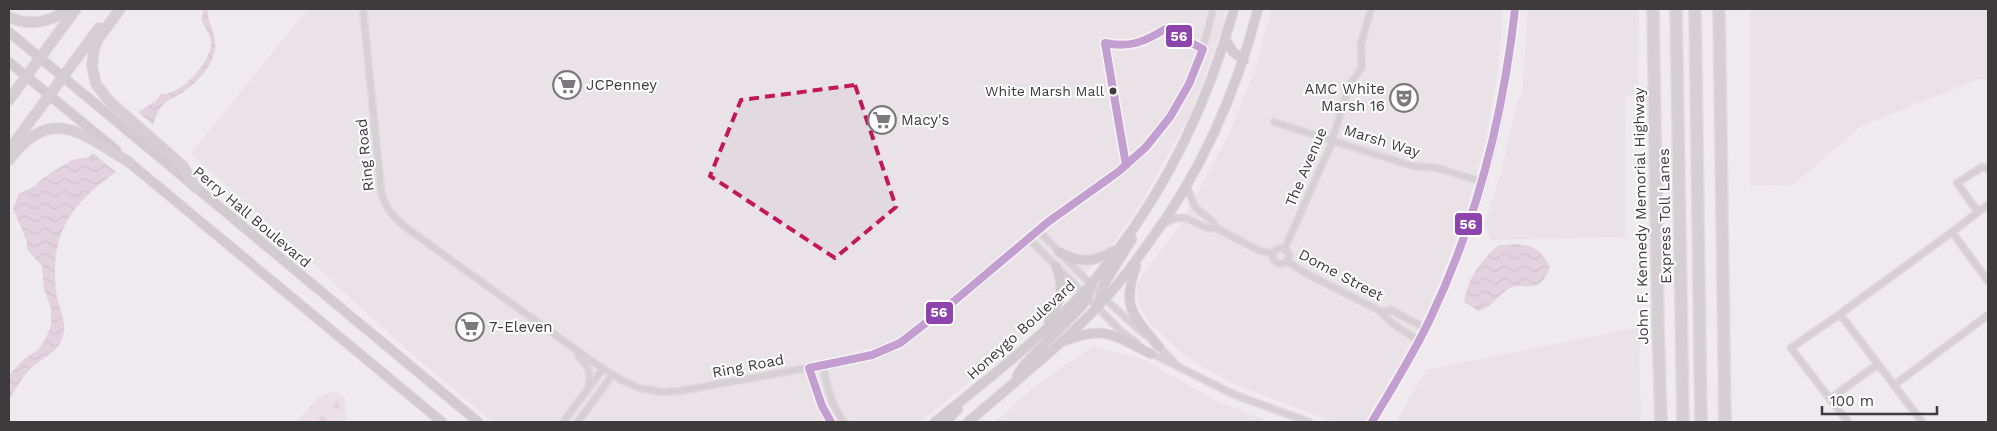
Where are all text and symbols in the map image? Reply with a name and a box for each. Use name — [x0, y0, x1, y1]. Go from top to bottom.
line badge: 56 — [1165, 24, 1193, 48]
text: 56 — [1171, 28, 1188, 44]
supermarket icon: JCPenney — [552, 70, 582, 100]
place label: JCPenney — [586, 76, 657, 94]
place label: AMC White Marsh 16 — [1305, 80, 1385, 115]
place label: White Marsh Mall — [985, 83, 1105, 99]
theatre icon: AMC White Marsh 16 — [1389, 83, 1419, 113]
marker: White Marsh Mall — [1108, 86, 1118, 96]
street label: John F. Kennedy Memorial Highway — [1630, 87, 1652, 345]
supermarket icon: Macy's — [867, 105, 897, 135]
place label: Macy's — [901, 111, 949, 129]
street label: Ring Road — [352, 118, 378, 192]
street label: Marsh Way — [1342, 121, 1422, 161]
street label: The Avenue — [1281, 125, 1331, 209]
street label: Express Toll Lanes — [1655, 148, 1675, 284]
street label: Perry Hall Boulevard — [190, 163, 314, 271]
line badge: 56 — [1454, 212, 1483, 236]
text: 56 — [1460, 216, 1477, 232]
street label: Dome Street — [1296, 245, 1387, 305]
street label: Honeygo Boulevard — [963, 277, 1079, 383]
line badge: 56 — [925, 301, 954, 325]
text: 56 — [931, 304, 948, 320]
supermarket icon: 7-Eleven — [455, 312, 485, 342]
place label: 7-Eleven — [489, 318, 553, 336]
street label: Ring Road — [711, 350, 785, 382]
scale bar — [1822, 384, 1937, 416]
text: 100 m — [1830, 392, 1874, 410]

